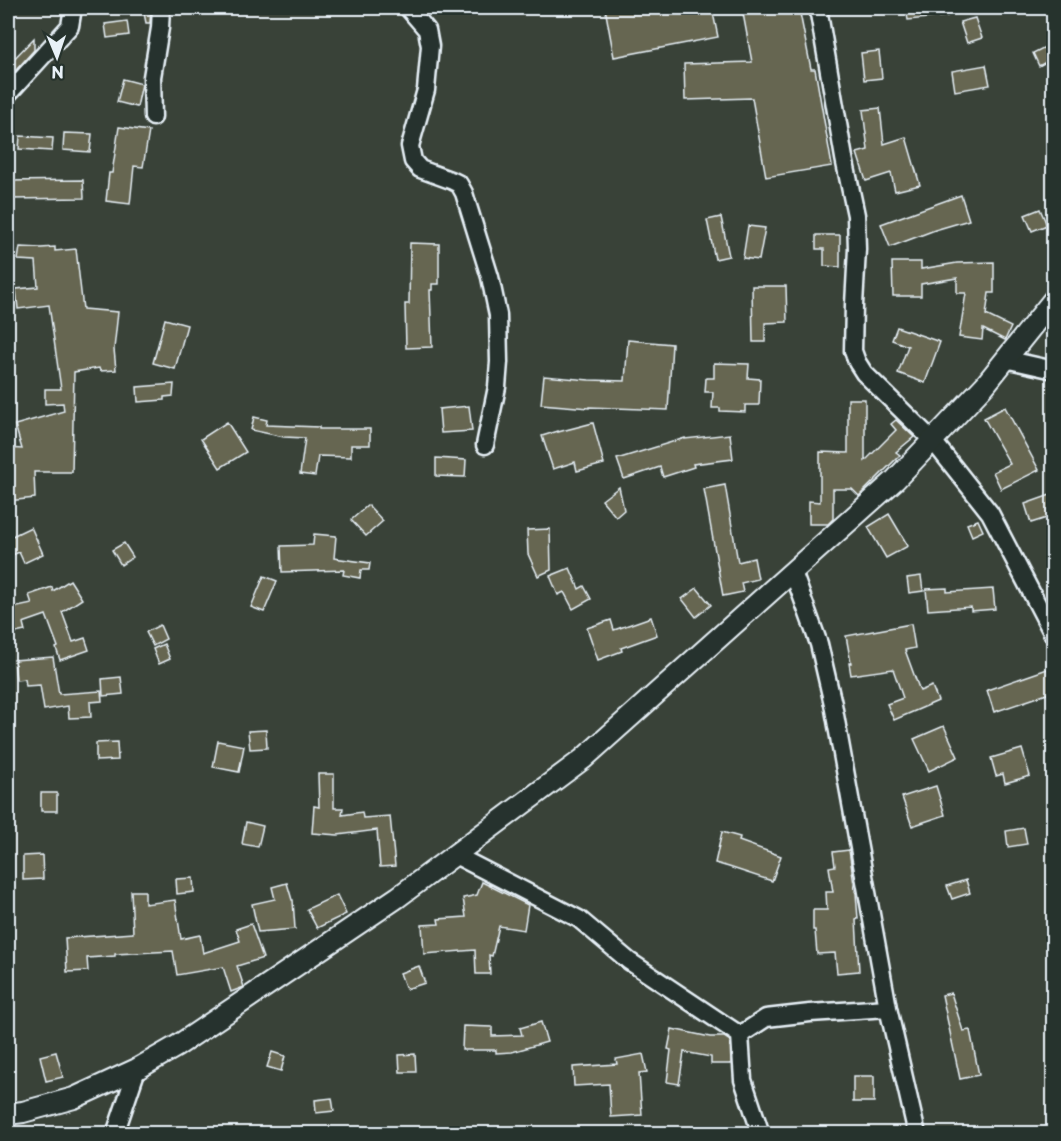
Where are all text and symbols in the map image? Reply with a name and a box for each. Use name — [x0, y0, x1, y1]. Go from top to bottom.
north arrow — [27, 27, 87, 87]
text: N — [51, 61, 64, 85]

